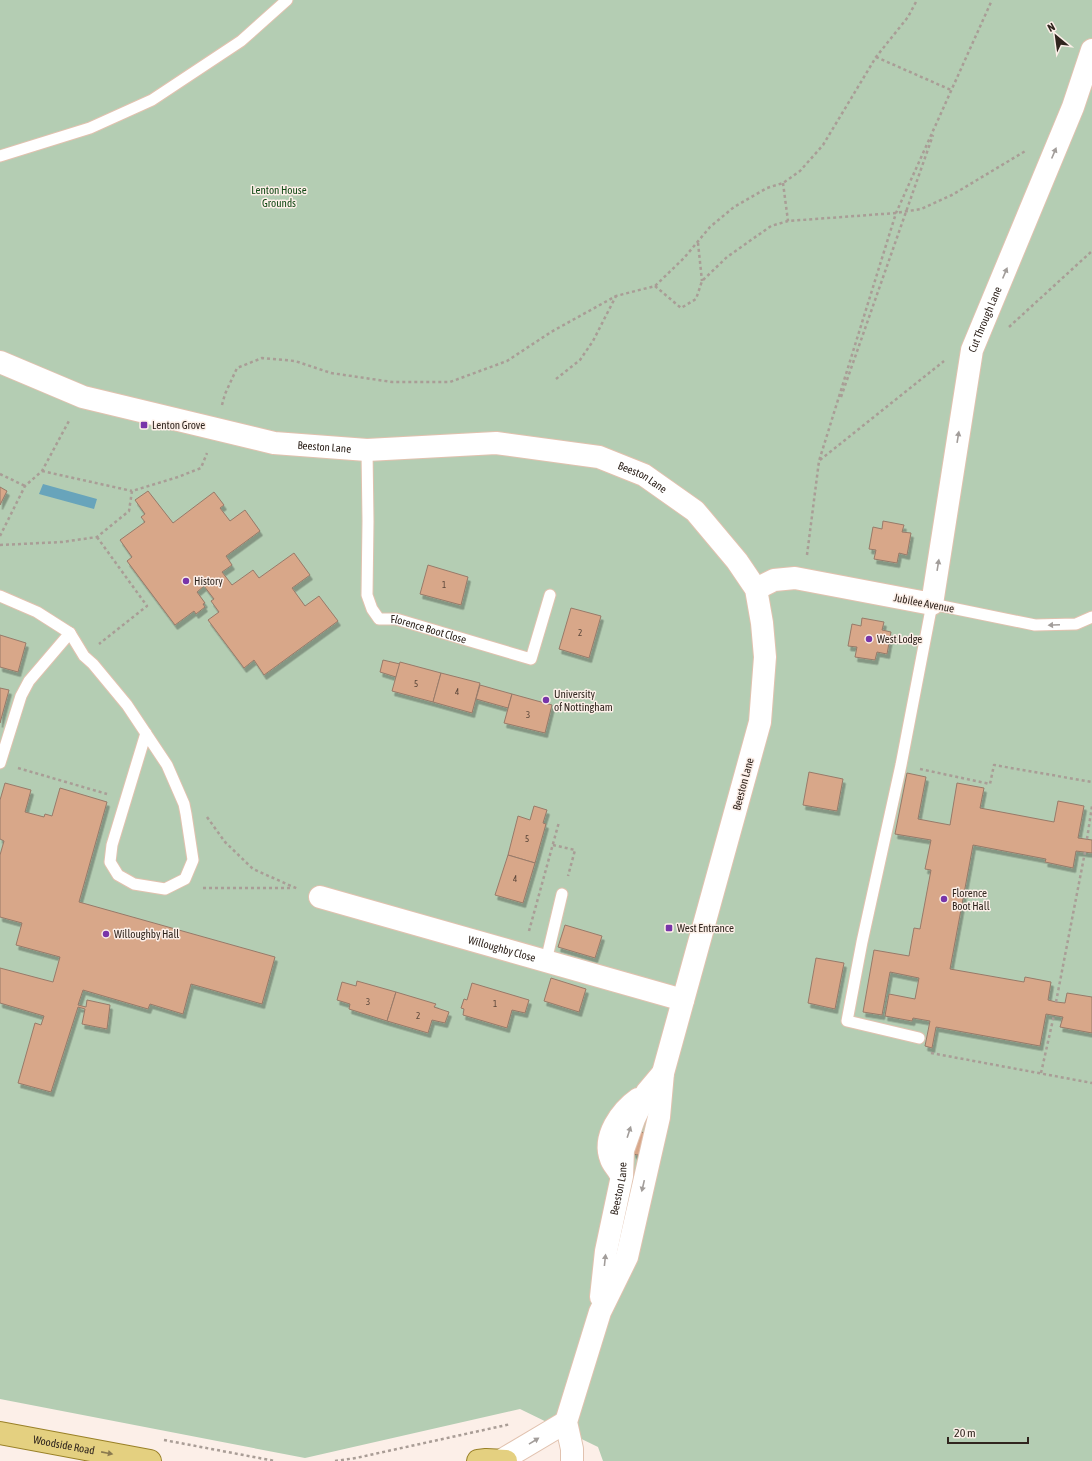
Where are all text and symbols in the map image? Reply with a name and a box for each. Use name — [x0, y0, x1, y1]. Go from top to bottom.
north arrow — [1036, 16, 1076, 56]
text: N — [1045, 20, 1057, 34]
one-way arrow — [1052, 146, 1058, 158]
park label: Lenton House Grounds — [251, 184, 307, 209]
one-way arrow — [1002, 266, 1008, 278]
street label: Cut Through Lane — [966, 285, 1004, 354]
place label: Lenton Grove — [152, 419, 205, 431]
marker: Lenton Grove — [139, 420, 149, 430]
one-way arrow — [955, 431, 961, 443]
street label: Beeston Lane — [297, 439, 352, 455]
street label: Beeston Lane — [616, 459, 669, 495]
one-way arrow — [935, 559, 941, 571]
place label: History — [194, 575, 223, 587]
marker: History — [181, 576, 191, 586]
house number: 1 — [442, 580, 446, 590]
street label: Jubilee Avenue — [893, 591, 955, 615]
street label: Florence Boot Close — [391, 613, 468, 646]
one-way arrow — [1048, 621, 1060, 628]
house number: 2 — [578, 628, 582, 638]
place label: West Lodge — [877, 633, 922, 645]
marker: West Lodge — [864, 634, 874, 644]
house number: 5 — [414, 679, 418, 689]
house number: 4 — [455, 687, 459, 697]
place label: University of Nottingham — [554, 688, 613, 713]
marker: University of Nottingham — [541, 695, 551, 705]
house number: 3 — [526, 710, 530, 720]
street label: Beeston Lane — [730, 756, 756, 812]
house number: 5 — [525, 834, 529, 844]
house number: 4 — [513, 874, 517, 884]
place label: Florence Boot Hall — [952, 887, 990, 912]
marker: Florence Boot Hall — [939, 894, 949, 904]
place label: West Entrance — [677, 922, 734, 934]
marker: West Entrance — [664, 923, 674, 933]
place label: Willoughby Hall — [114, 928, 179, 940]
marker: Willoughby Hall — [101, 929, 111, 939]
street label: Willoughby Close — [467, 933, 537, 964]
house number: 3 — [366, 997, 370, 1007]
house number: 1 — [493, 999, 497, 1009]
house number: 2 — [416, 1011, 420, 1021]
one-way arrow — [627, 1126, 633, 1138]
street label: Beeston Lane — [608, 1162, 629, 1216]
one-way arrow — [640, 1180, 646, 1192]
one-way arrow — [602, 1254, 608, 1266]
scale bar — [948, 1419, 1028, 1445]
text: 20 m — [954, 1426, 976, 1440]
street label: Woodside Road — [32, 1433, 96, 1457]
one-way arrow — [528, 1437, 540, 1444]
one-way arrow — [101, 1450, 113, 1456]

